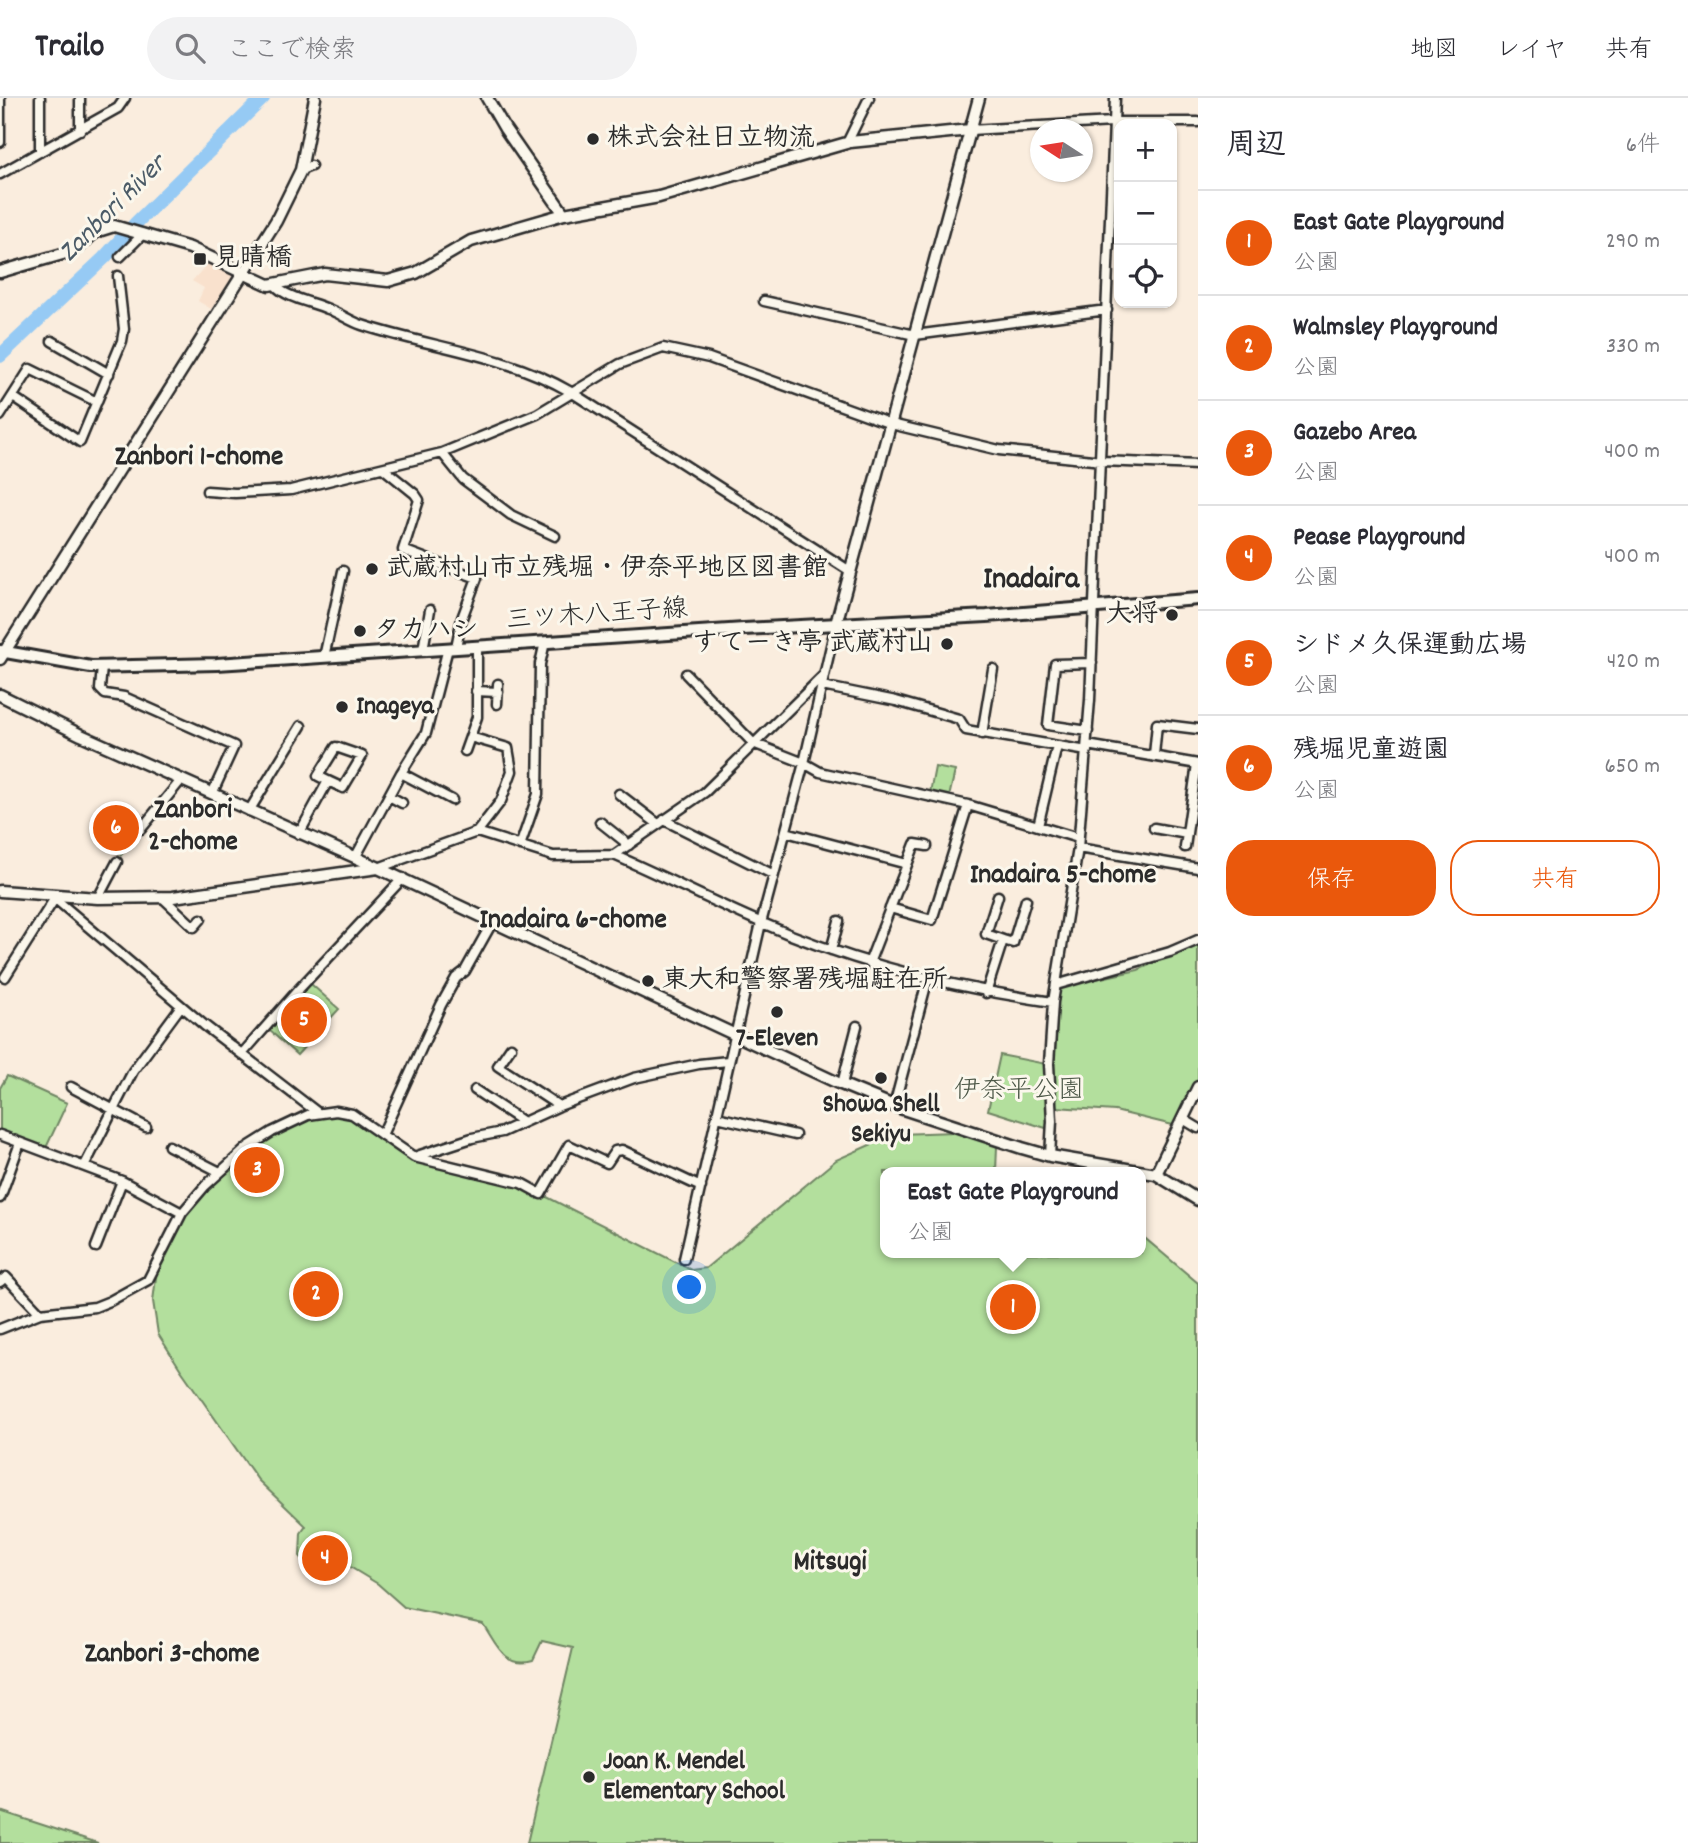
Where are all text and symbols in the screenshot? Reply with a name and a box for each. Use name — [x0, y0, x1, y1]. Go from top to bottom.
search box — [147, 17, 637, 80]
text: Trailo — [35, 25, 105, 72]
icon: search — [171, 29, 209, 67]
text: ここで検索 — [227, 33, 357, 70]
text: 地図 — [1410, 34, 1458, 68]
text: レイヤ — [1496, 34, 1567, 68]
text: 共有 — [1605, 34, 1653, 68]
north arrow — [1030, 119, 1093, 182]
map controls — [1114, 119, 1177, 308]
button: + — [1114, 119, 1177, 182]
place label: 株式会社日立物流 — [607, 121, 815, 158]
text: 周辺 — [1226, 126, 1286, 169]
text: 6件 — [1626, 130, 1660, 163]
marker: 株式会社日立物流 — [585, 131, 601, 147]
water label: Zanbori River — [51, 144, 180, 273]
button: − — [1114, 182, 1177, 245]
text: East Gate Playground — [1293, 205, 1505, 242]
text: 1 — [1246, 226, 1252, 259]
text: 290 m — [1606, 226, 1660, 259]
place label: 見晴橋 — [214, 241, 292, 278]
button: locate — [1114, 245, 1177, 308]
text: 公園 — [1293, 248, 1339, 281]
marker: 見晴橋 — [192, 251, 208, 267]
text: Walmsley Playground — [1293, 310, 1498, 347]
text: 2 — [1244, 331, 1254, 364]
text: 330 m — [1606, 331, 1660, 364]
text: 公園 — [1293, 353, 1339, 386]
text: Gazebo Area — [1293, 415, 1416, 452]
text: 3 — [1244, 436, 1254, 469]
text: 400 m — [1604, 436, 1660, 469]
district label: Zanbori 1-chome — [115, 439, 283, 479]
text: 公園 — [1293, 458, 1339, 491]
text: Pease Playground — [1293, 520, 1466, 557]
text: 4 — [1244, 541, 1254, 574]
text: 400 m — [1604, 541, 1660, 574]
place label: 武蔵村山市立残堀・伊奈平地区図書館 — [386, 551, 828, 588]
district label: Inadaira — [983, 560, 1080, 603]
marker: 武蔵村山市立残堀・伊奈平地区図書館 — [364, 561, 380, 577]
text: 公園 — [1293, 563, 1339, 596]
street label: 三ツ木八王子線 — [505, 591, 689, 641]
place label: 大将 — [1106, 597, 1158, 634]
marker: 大将 — [1164, 607, 1180, 623]
place label: タカハシ — [374, 613, 478, 650]
marker: タカハシ — [352, 623, 368, 639]
place label: すてーき亭 武蔵村山 — [692, 626, 933, 663]
text: シドメ久保運動広場 — [1293, 628, 1527, 665]
marker: すてーき亭 武蔵村山 — [939, 636, 955, 652]
text: 5 — [1244, 646, 1254, 679]
text: 420 m — [1607, 646, 1660, 679]
text: 公園 — [1293, 671, 1339, 704]
place label: Inageya — [356, 689, 435, 726]
marker: Inageya — [334, 699, 350, 715]
text: 残堀児童遊園 — [1293, 733, 1449, 770]
text: 6 — [1243, 751, 1255, 784]
text: 650 m — [1604, 751, 1660, 784]
text: 公園 — [1293, 776, 1339, 809]
district label: Zanbori 2-chome — [148, 792, 238, 864]
pin: 6 — [93, 802, 139, 854]
button: 保存 — [1226, 840, 1436, 916]
button: 共有 — [1450, 840, 1660, 916]
district label: Inadaira 5-chome — [970, 857, 1156, 897]
district label: Inadaira 6-chome — [479, 902, 667, 942]
place label: 東大和警察署残堀駐在所 — [662, 963, 948, 1000]
marker: 東大和警察署残堀駐在所 — [640, 973, 656, 989]
pin: 5 — [281, 994, 327, 1046]
marker: 7-Eleven — [769, 1004, 785, 1020]
place label: 7-Eleven — [736, 1021, 818, 1058]
marker: Showa Shell Sekiyu — [873, 1070, 889, 1086]
park label: 伊奈平公園 — [954, 1073, 1084, 1110]
place label: Showa Shell Sekiyu — [822, 1087, 940, 1154]
pin: 3 — [234, 1144, 280, 1196]
popup — [880, 1167, 1146, 1258]
text: East Gate Playground — [907, 1175, 1119, 1212]
text: 公園 — [907, 1218, 953, 1251]
pin: 2 — [293, 1268, 339, 1320]
your location — [672, 1270, 706, 1304]
pin: 1 — [990, 1281, 1036, 1333]
pin: 4 — [302, 1532, 348, 1584]
district label: Mitsugi — [793, 1544, 867, 1584]
district label: Zanbori 3-chome — [84, 1636, 260, 1676]
place label: Joan K. Mendel Elementary School — [603, 1744, 786, 1811]
marker: Joan K. Mendel Elementary School — [581, 1769, 597, 1785]

